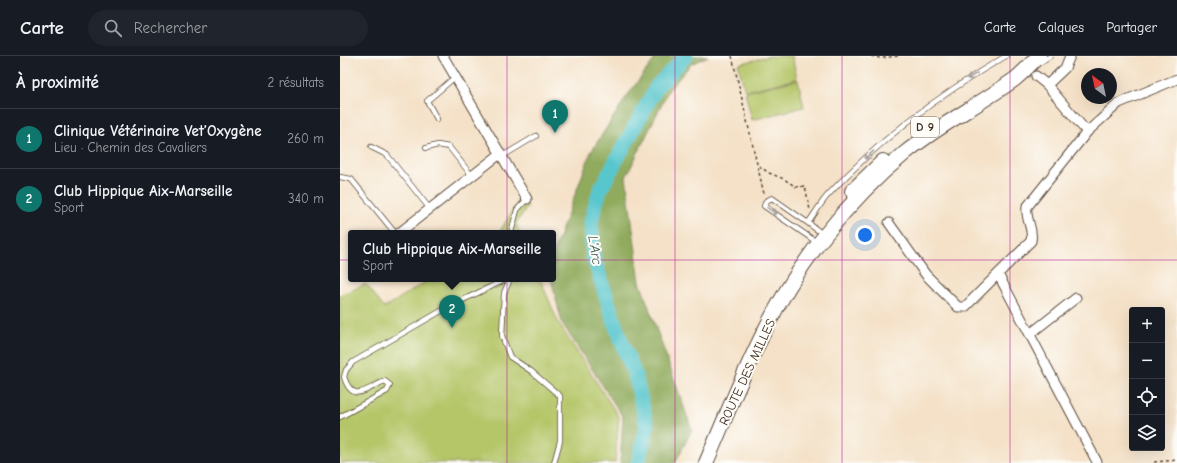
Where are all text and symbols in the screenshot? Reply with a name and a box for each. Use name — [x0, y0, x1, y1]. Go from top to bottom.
search box — [88, 10, 368, 46]
text: Carte — [20, 17, 64, 39]
icon: search — [102, 17, 124, 39]
text: Rechercher — [134, 19, 207, 37]
text: Carte — [984, 19, 1016, 36]
text: Calques — [1038, 19, 1084, 36]
text: Partager — [1106, 19, 1157, 36]
north arrow — [1081, 68, 1117, 104]
one-way arrow — [966, 72, 978, 80]
text: À proximité — [16, 73, 99, 92]
text: 2 résultats — [268, 75, 324, 90]
pin: 1 — [542, 100, 568, 133]
road number: D 9 — [911, 117, 939, 137]
text: Clinique Vétérinaire Vet’Oxygène — [54, 122, 262, 140]
text: 1 — [26, 131, 32, 146]
text: 260 m — [287, 131, 324, 146]
text: Lieu · Chemin des Cavaliers — [54, 140, 207, 155]
one-way arrow — [864, 150, 874, 160]
text: Club Hippique Aix-Marseille — [54, 182, 232, 200]
text: 2 — [26, 191, 32, 206]
text: 340 m — [288, 191, 324, 206]
text: Sport — [54, 200, 84, 215]
one-way arrow — [766, 208, 778, 216]
your location — [855, 225, 875, 245]
popup — [348, 230, 556, 282]
water label: L'Arc — [584, 234, 606, 266]
text: Club Hippique Aix-Marseille — [363, 240, 541, 258]
text: Sport — [363, 258, 393, 273]
pin: 2 — [439, 295, 465, 328]
map controls — [1129, 307, 1165, 451]
button: + — [1129, 307, 1165, 343]
street label: ROUTE DES MILLES — [716, 316, 778, 428]
button: − — [1129, 343, 1165, 379]
button: locate — [1129, 379, 1165, 415]
button: layers — [1129, 415, 1165, 451]

